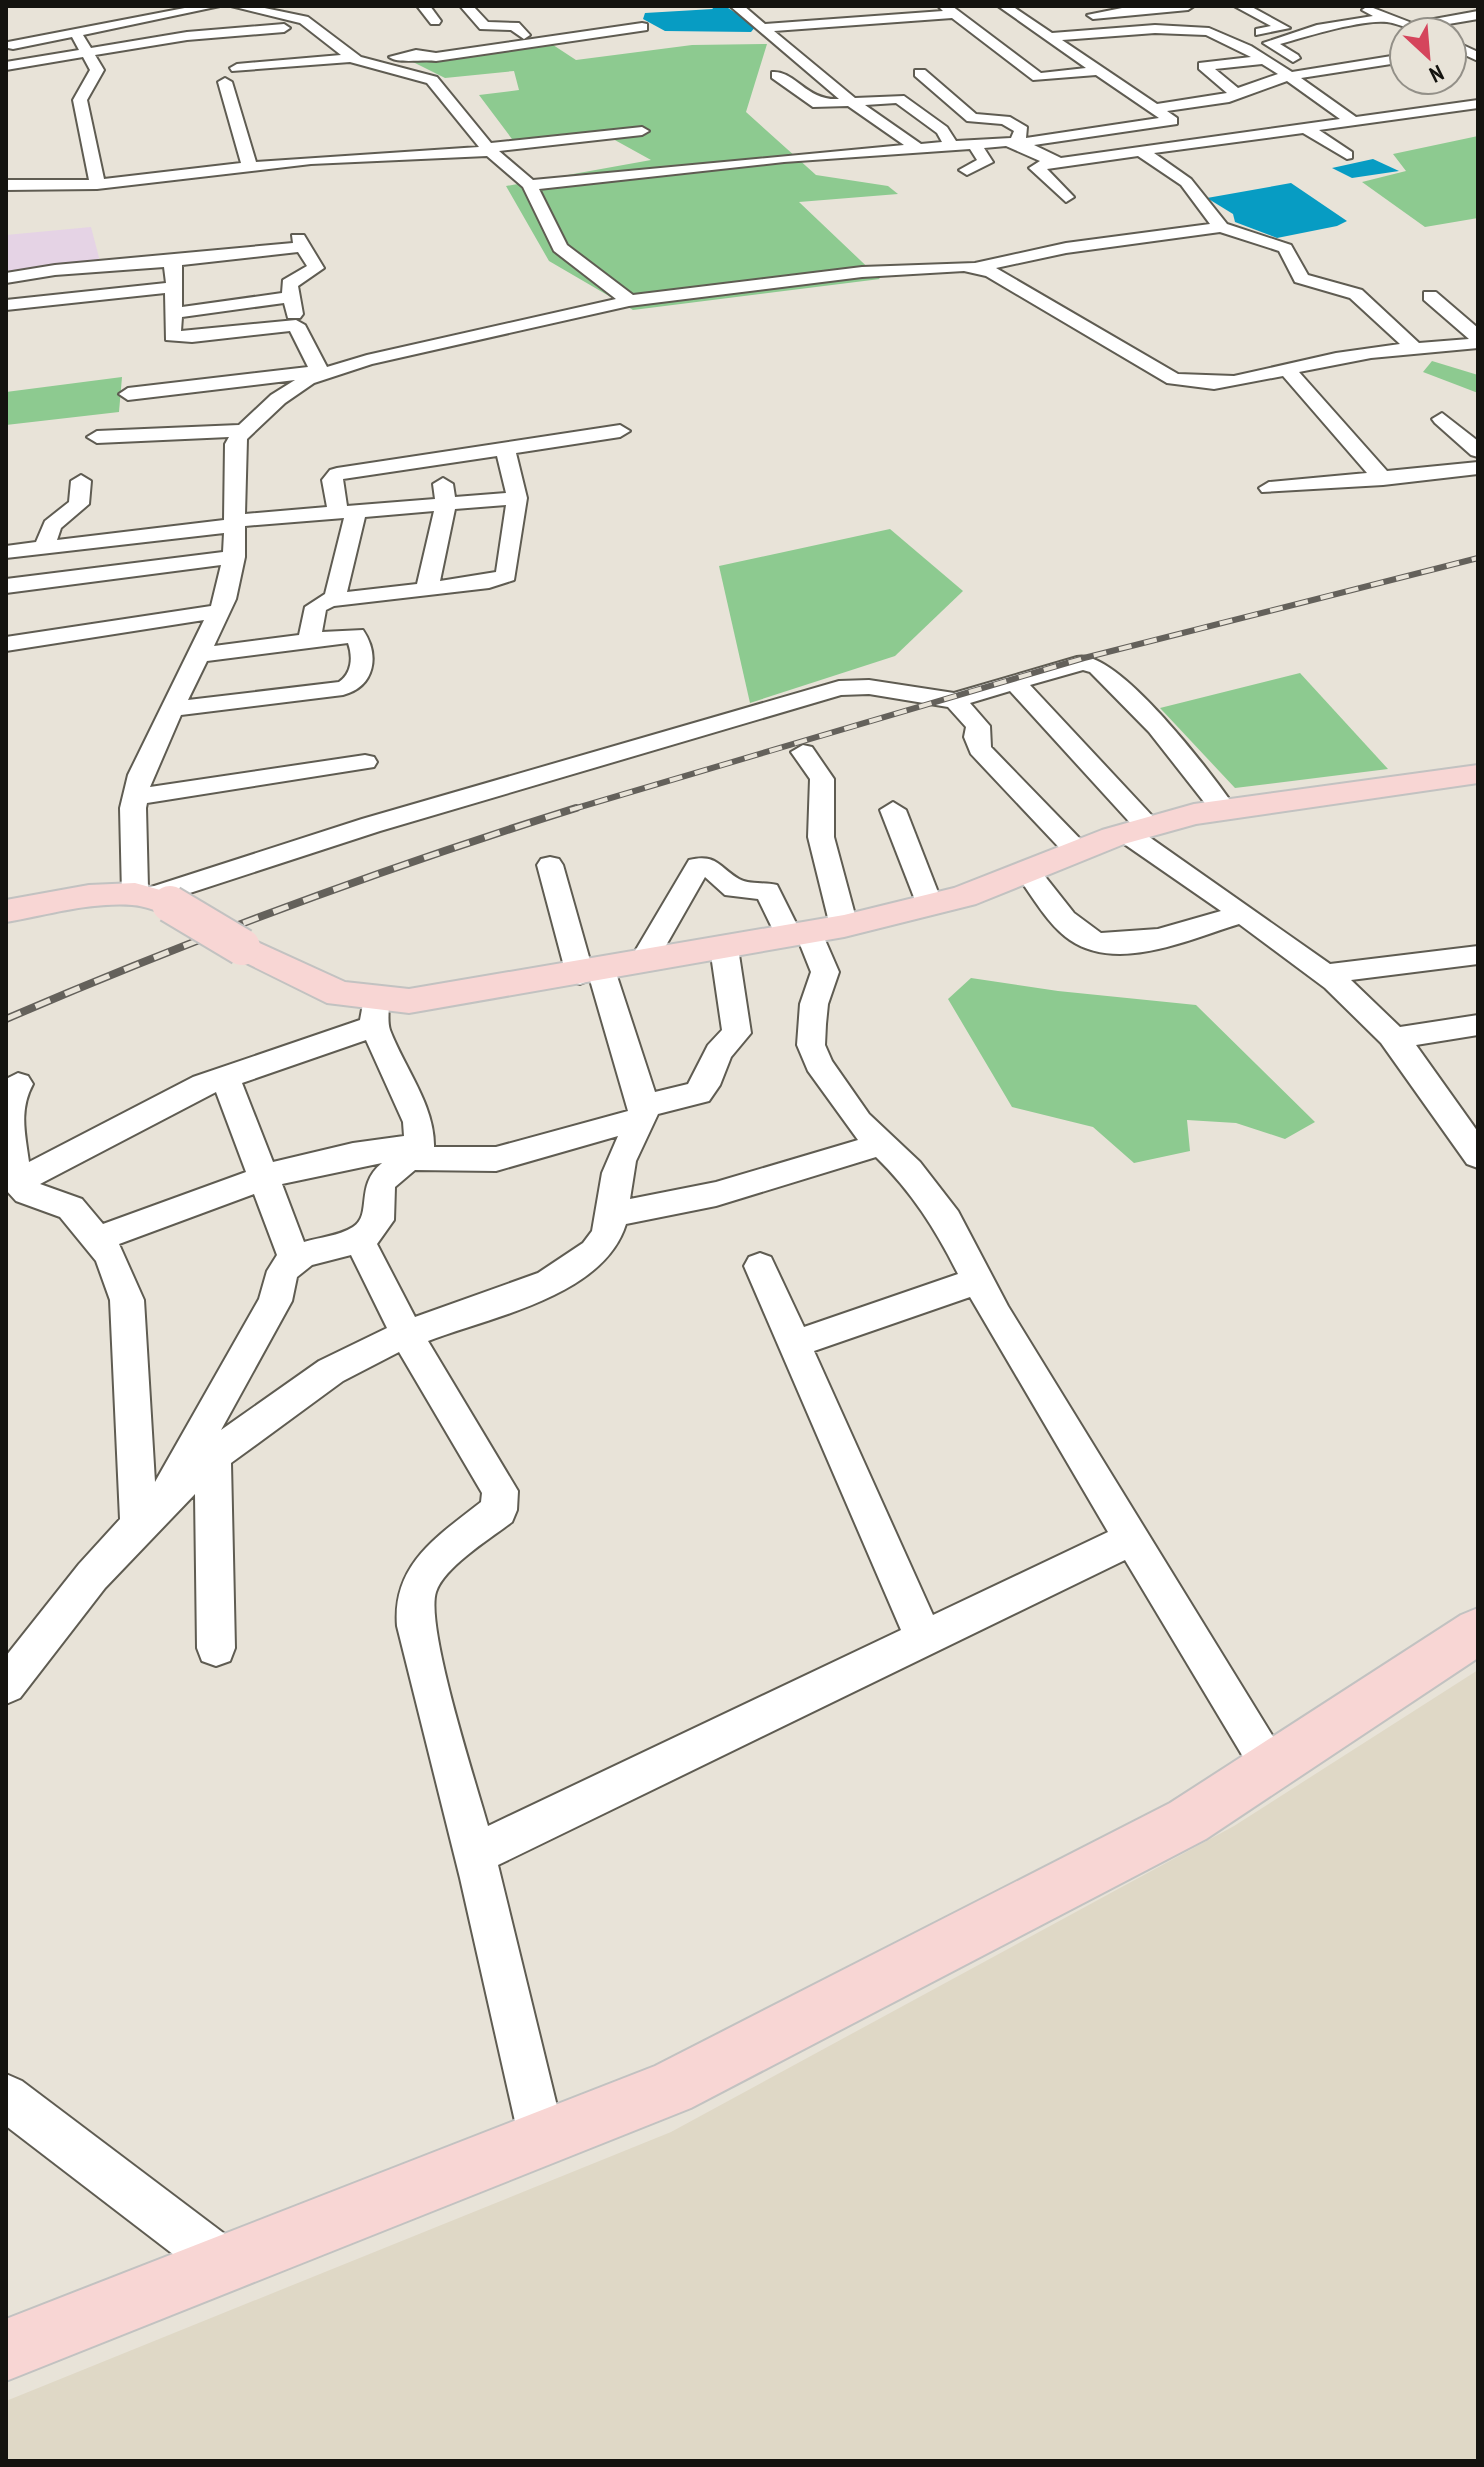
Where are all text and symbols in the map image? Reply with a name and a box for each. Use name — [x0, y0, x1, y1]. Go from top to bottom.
north arrow — [1388, 16, 1468, 96]
text: N — [1425, 59, 1448, 89]

